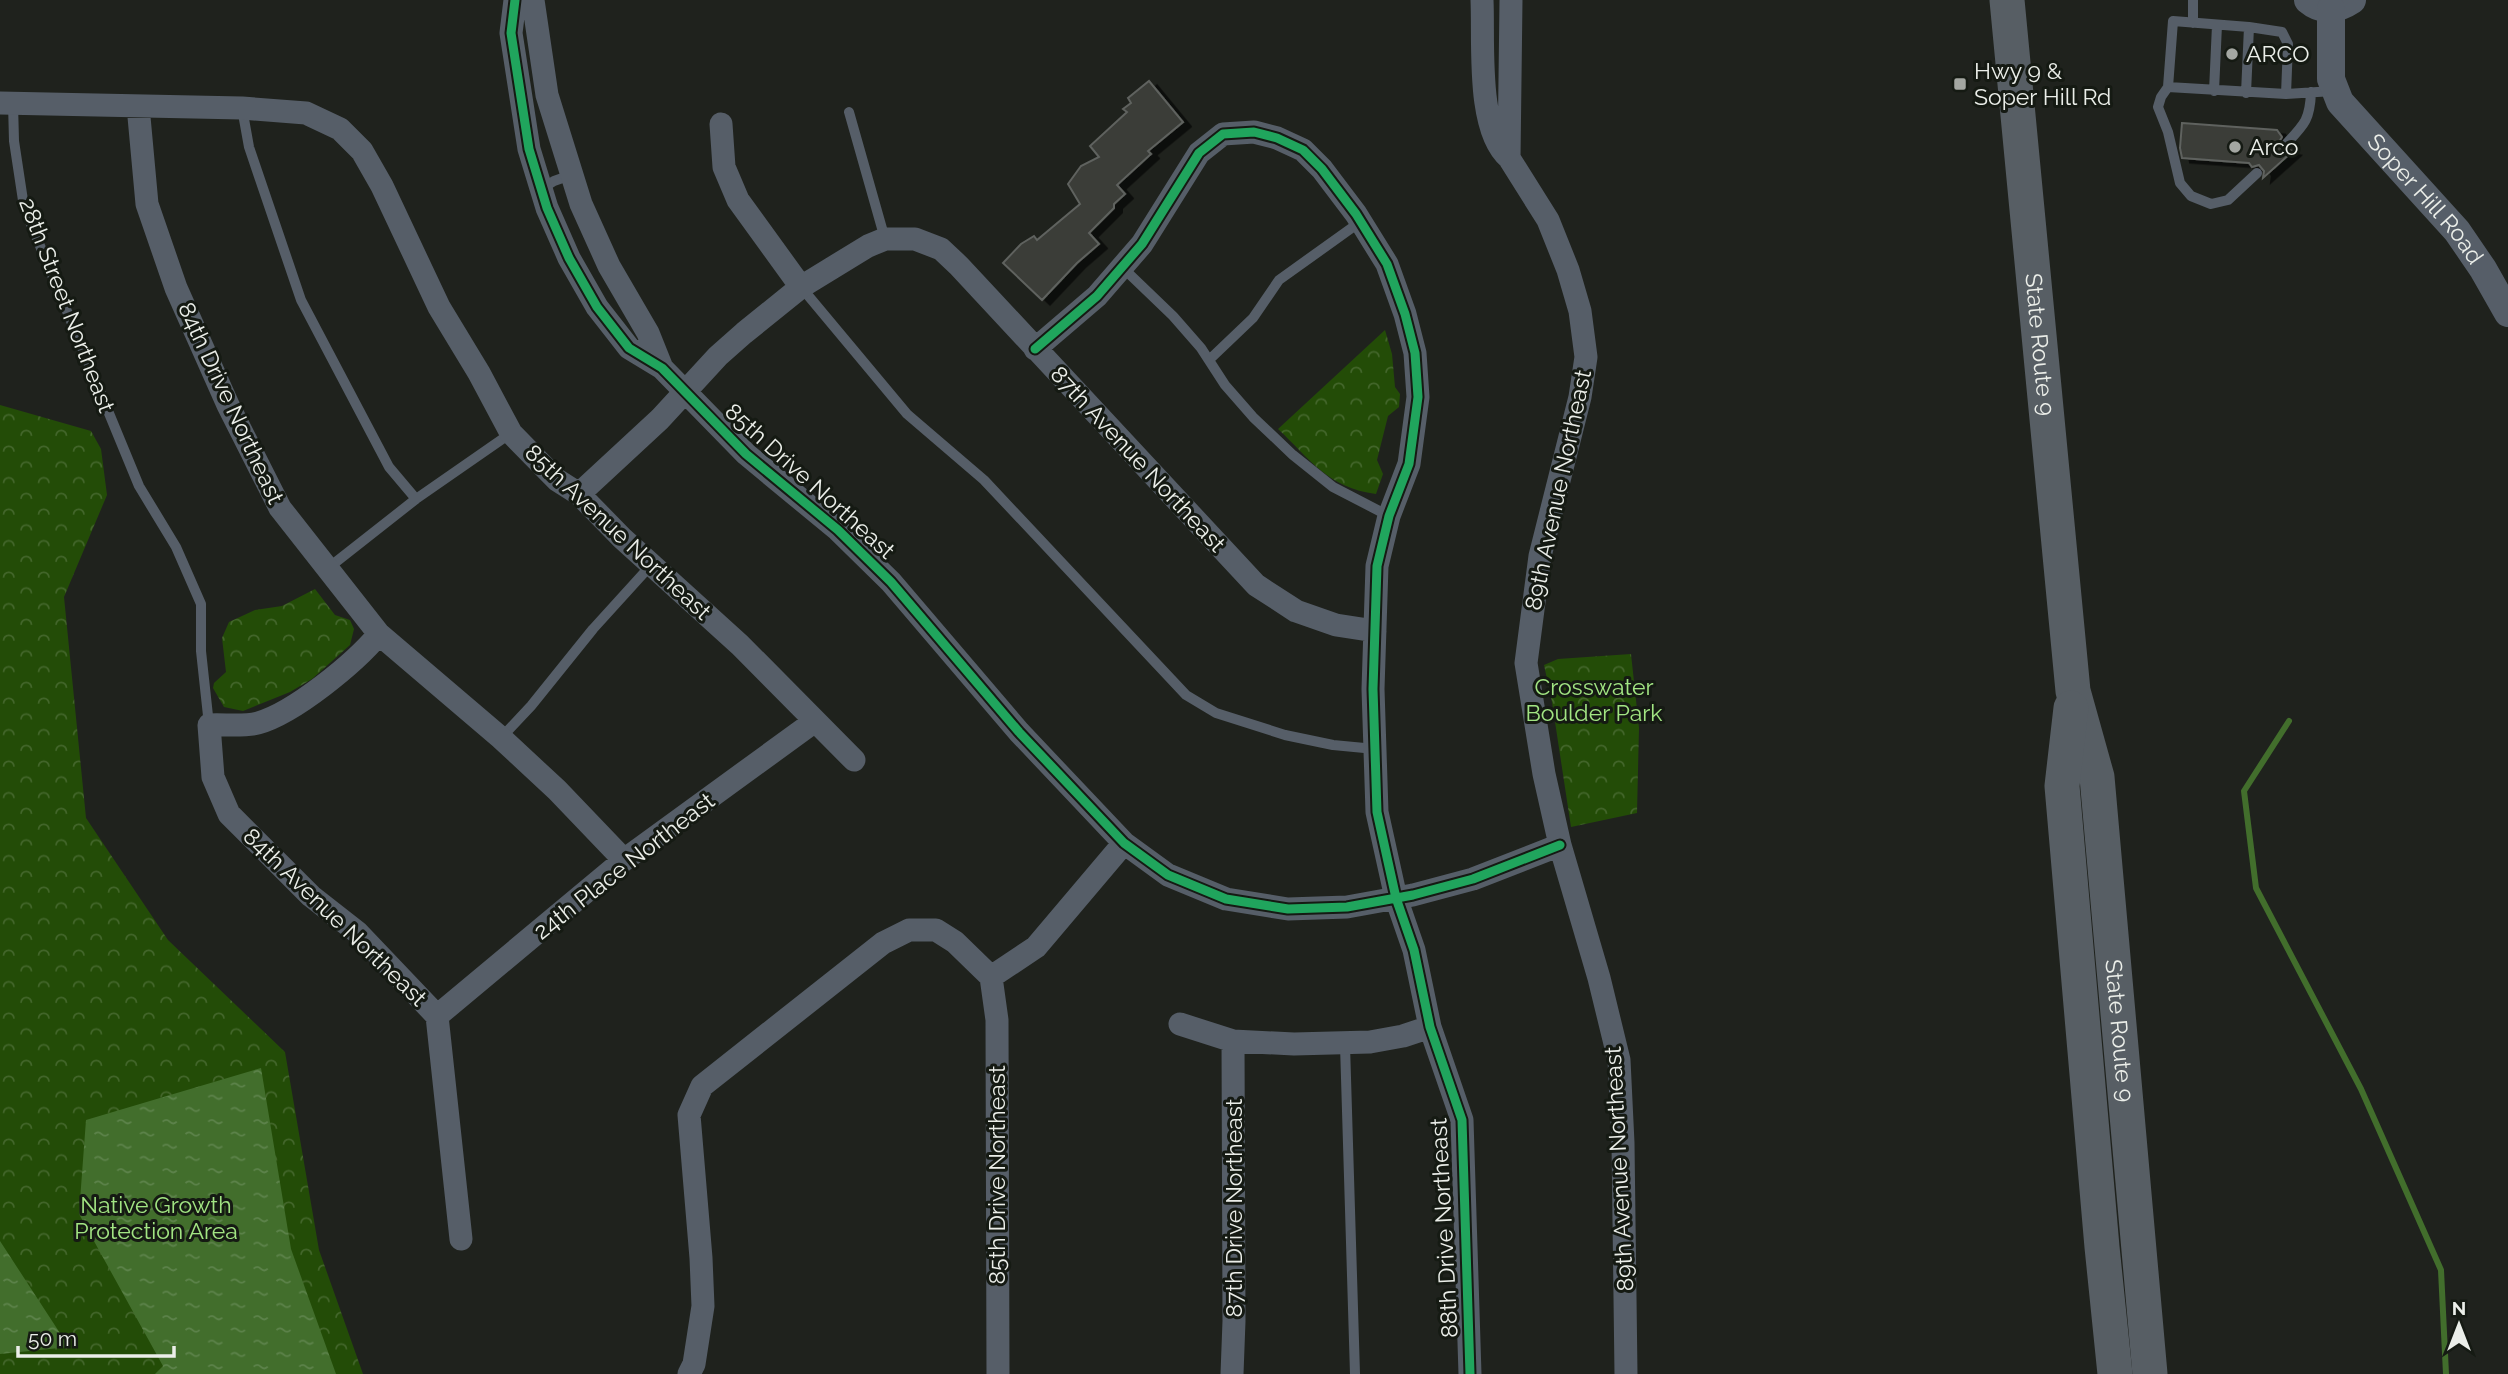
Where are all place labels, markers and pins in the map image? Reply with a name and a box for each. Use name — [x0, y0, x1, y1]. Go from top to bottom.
place label: ARCO — [2246, 40, 2309, 67]
marker: ARCO — [2224, 46, 2240, 62]
place label: Hwy 9 & Soper Hill Rd — [1974, 57, 2111, 110]
marker: Hwy 9 & Soper Hill Rd — [1952, 76, 1968, 92]
place label: Arco — [2249, 133, 2298, 160]
marker: Arco — [2227, 139, 2243, 155]

